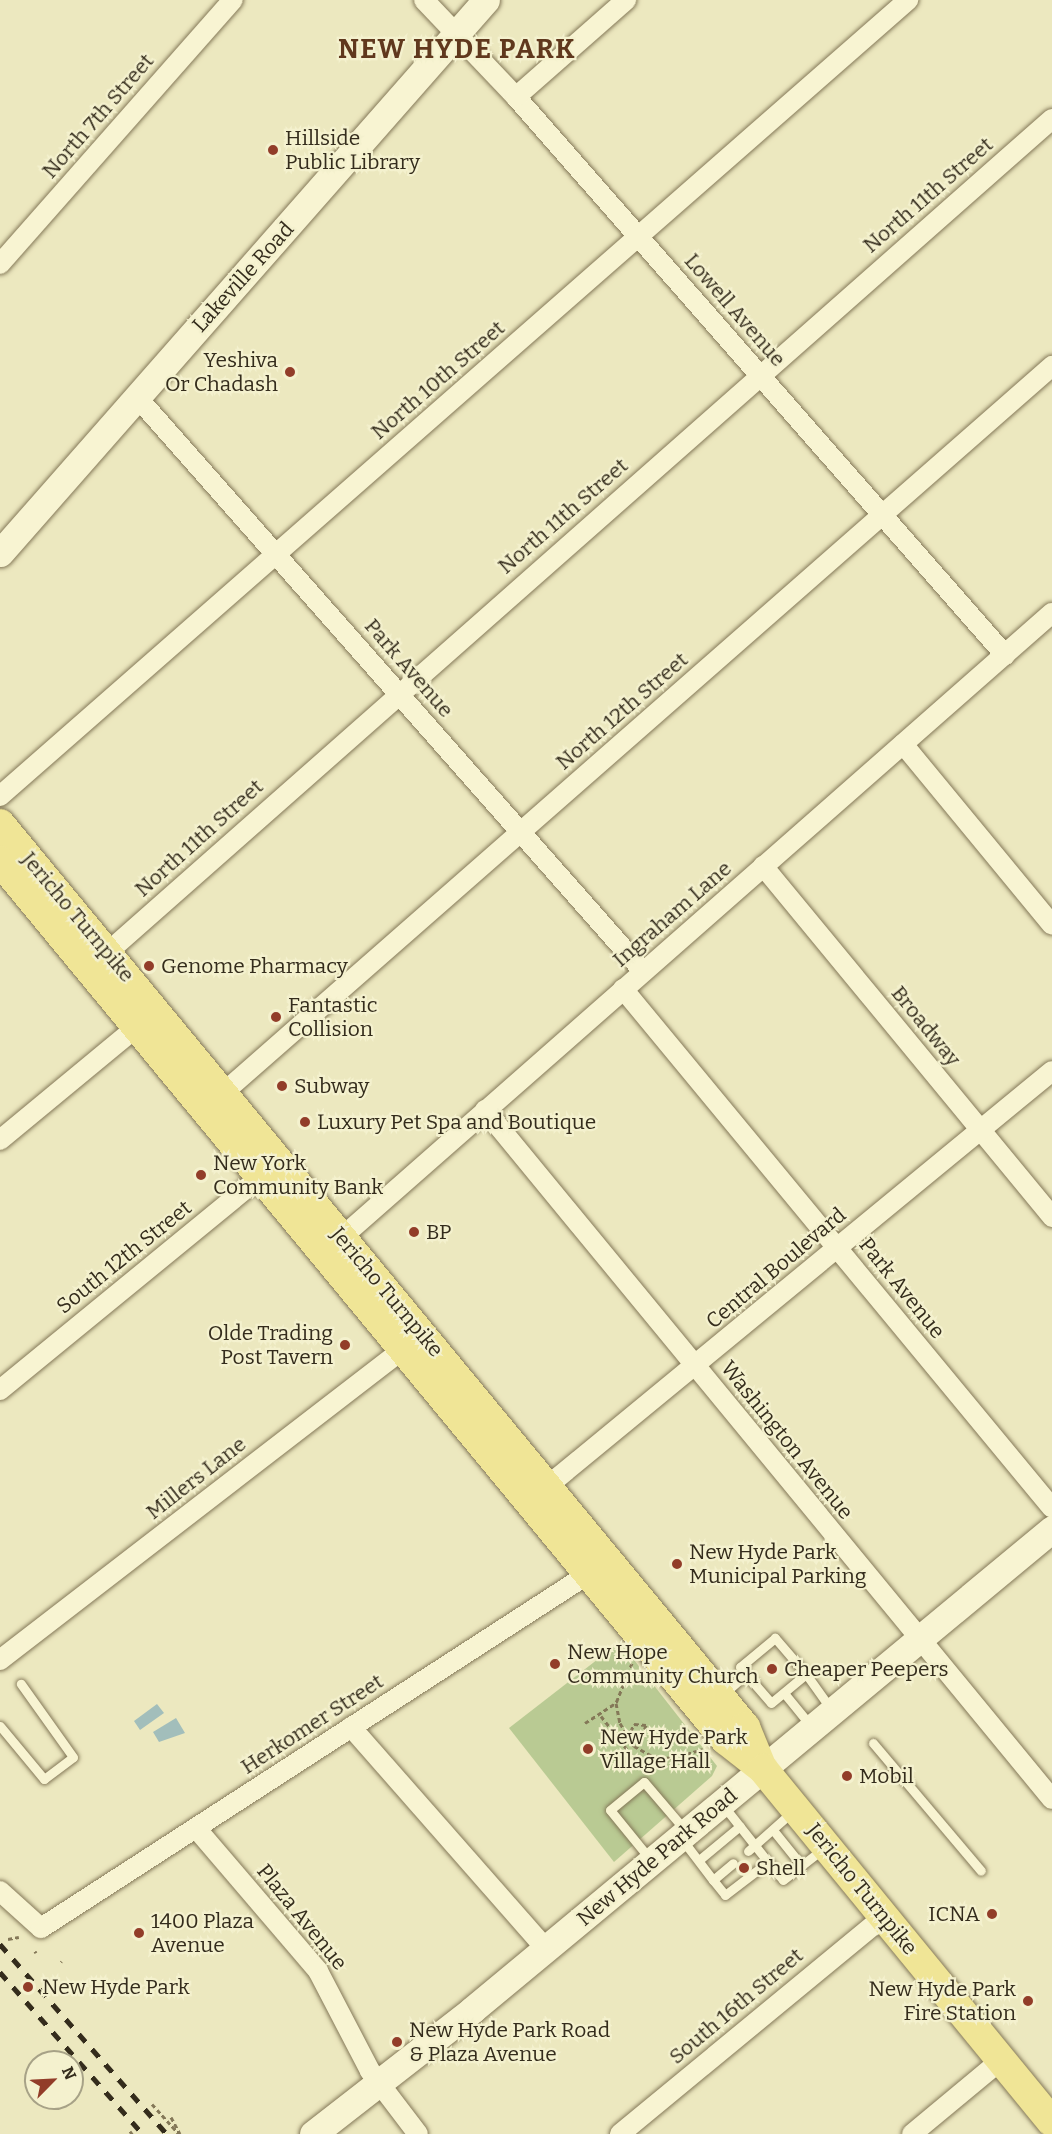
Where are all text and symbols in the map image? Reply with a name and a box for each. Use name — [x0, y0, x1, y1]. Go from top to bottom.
district label: NEW HYDE PARK — [338, 34, 576, 66]
street label: North 7th Street — [37, 49, 159, 183]
place label: Hillside Public Library — [285, 125, 420, 175]
street label: North 11th Street — [858, 132, 998, 258]
marker: Hillside Public Library — [266, 143, 280, 157]
street label: Lakeville Road — [187, 217, 299, 337]
street label: Lowell Avenue — [679, 249, 791, 371]
street label: North 10th Street — [366, 315, 510, 445]
place label: Yeshiva Or Chadash — [165, 347, 278, 397]
marker: Yeshiva Or Chadash — [283, 365, 297, 379]
street label: North 11th Street — [493, 453, 633, 579]
street label: Park Avenue — [359, 614, 459, 722]
street label: North 12th Street — [551, 647, 693, 775]
street label: North 11th Street — [130, 774, 268, 902]
street label: Jericho Turnpike — [16, 847, 140, 987]
street label: Ingraham Lane — [608, 856, 736, 972]
place label: Genome Pharmacy — [161, 953, 348, 979]
marker: Genome Pharmacy — [142, 959, 156, 973]
street label: Broadway — [886, 981, 966, 1071]
place label: Fantastic Collision — [288, 992, 378, 1042]
marker: Fantastic Collision — [269, 1010, 283, 1024]
place label: Subway — [294, 1073, 369, 1099]
marker: Subway — [275, 1079, 289, 1093]
place label: Luxury Pet Spa and Boutique — [317, 1109, 596, 1135]
marker: Luxury Pet Spa and Boutique — [298, 1115, 312, 1129]
place label: New York Community Bank — [213, 1150, 383, 1200]
marker: New York Community Bank — [194, 1168, 208, 1182]
street label: South 12th Street — [52, 1195, 196, 1319]
street label: Central Boulevard — [701, 1202, 851, 1334]
place label: BP — [426, 1219, 451, 1245]
street label: Jericho Turnpike — [325, 1222, 449, 1362]
marker: BP — [407, 1225, 421, 1239]
street label: Park Avenue — [854, 1233, 950, 1343]
place label: Olde Trading Post Tavern — [208, 1320, 333, 1370]
marker: Olde Trading Post Tavern — [338, 1338, 352, 1352]
street label: Washington Avenue — [715, 1356, 859, 1524]
street label: Millers Lane — [141, 1431, 251, 1525]
place label: New Hyde Park Municipal Parking — [689, 1539, 867, 1589]
marker: New Hyde Park Municipal Parking — [670, 1557, 684, 1571]
place label: New Hope Community Church — [567, 1639, 759, 1689]
place label: Cheaper Peepers — [784, 1656, 949, 1682]
marker: New Hope Community Church — [548, 1657, 562, 1671]
marker: Cheaper Peepers — [765, 1662, 779, 1676]
street label: Herkomer Street — [236, 1669, 388, 1779]
place label: New Hyde Park Village Hall — [600, 1724, 748, 1774]
marker: New Hyde Park Village Hall — [581, 1742, 595, 1756]
place label: Mobil — [859, 1763, 914, 1789]
marker: Mobil — [840, 1769, 854, 1783]
street label: New Hyde Park Road — [572, 1783, 742, 1931]
street label: Jericho Turnpike — [801, 1818, 923, 1960]
place label: Shell — [756, 1855, 805, 1881]
street label: Plaza Avenue — [252, 1859, 352, 1975]
marker: Shell — [737, 1861, 751, 1875]
place label: ICNA — [928, 1901, 980, 1927]
marker: ICNA — [985, 1907, 999, 1921]
place label: 1400 Plaza Avenue — [151, 1908, 254, 1958]
marker: 1400 Plaza Avenue — [132, 1926, 146, 1940]
street label: South 16th Street — [664, 1943, 808, 2069]
place label: New Hyde Park — [42, 1974, 190, 2000]
place label: New Hyde Park Fire Station — [868, 1976, 1016, 2026]
marker: New Hyde Park — [19, 1978, 37, 1996]
marker: New Hyde Park Fire Station — [1021, 1994, 1035, 2008]
place label: New Hyde Park Road & Plaza Avenue — [409, 2017, 610, 2067]
marker: New Hyde Park Road & Plaza Avenue — [390, 2035, 404, 2049]
north arrow — [24, 2050, 84, 2110]
text: N — [58, 2064, 80, 2083]

